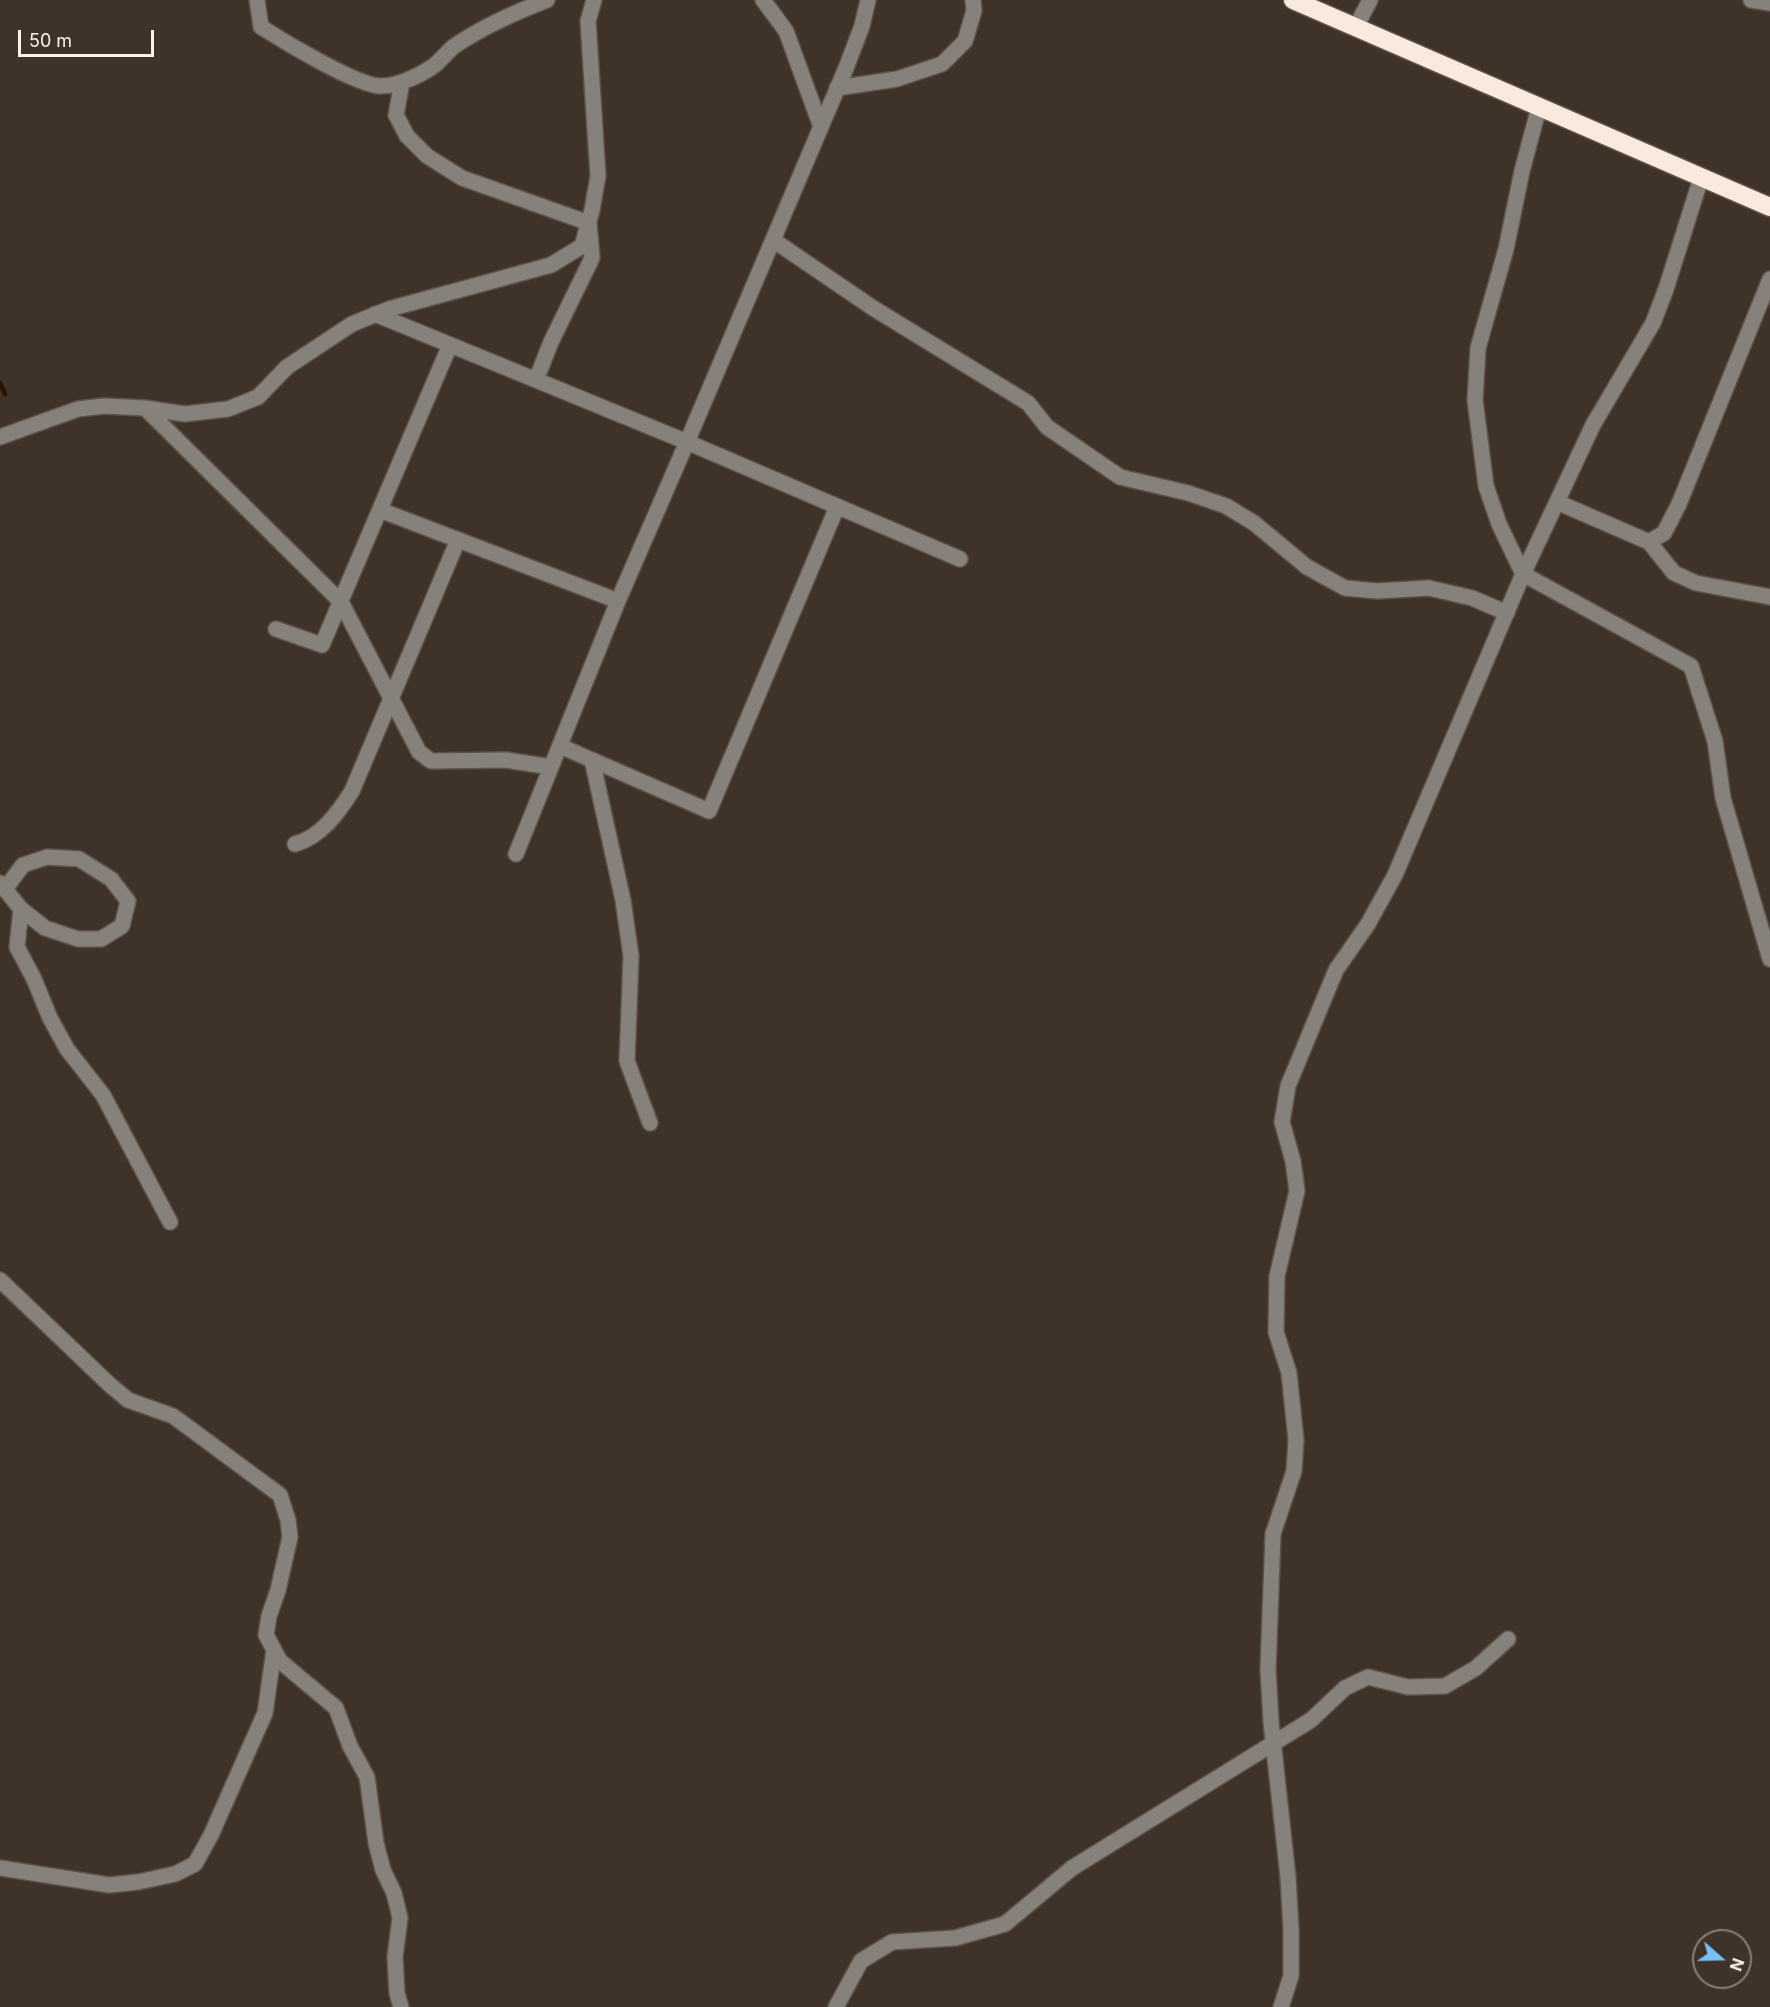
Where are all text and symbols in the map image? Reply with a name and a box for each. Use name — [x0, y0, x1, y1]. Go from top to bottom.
scale bar — [21, 18, 158, 56]
text: 50 m — [29, 30, 72, 51]
north arrow — [1692, 1929, 1752, 1989]
text: N — [1726, 1955, 1749, 1974]

